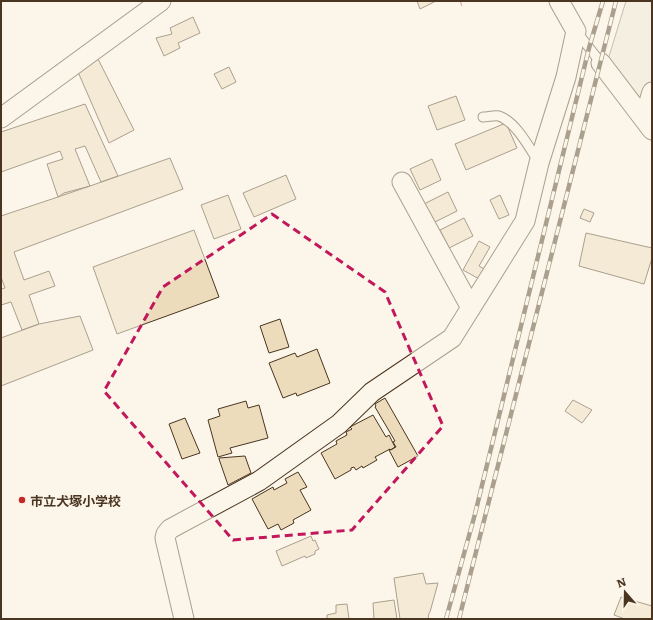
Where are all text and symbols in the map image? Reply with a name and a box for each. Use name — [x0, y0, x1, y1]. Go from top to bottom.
place label: 市立犬塚小学校 — [30, 491, 121, 510]
marker: 市立犬塚小学校 — [17, 495, 27, 505]
north arrow — [605, 572, 645, 612]
text: N — [614, 573, 628, 591]

